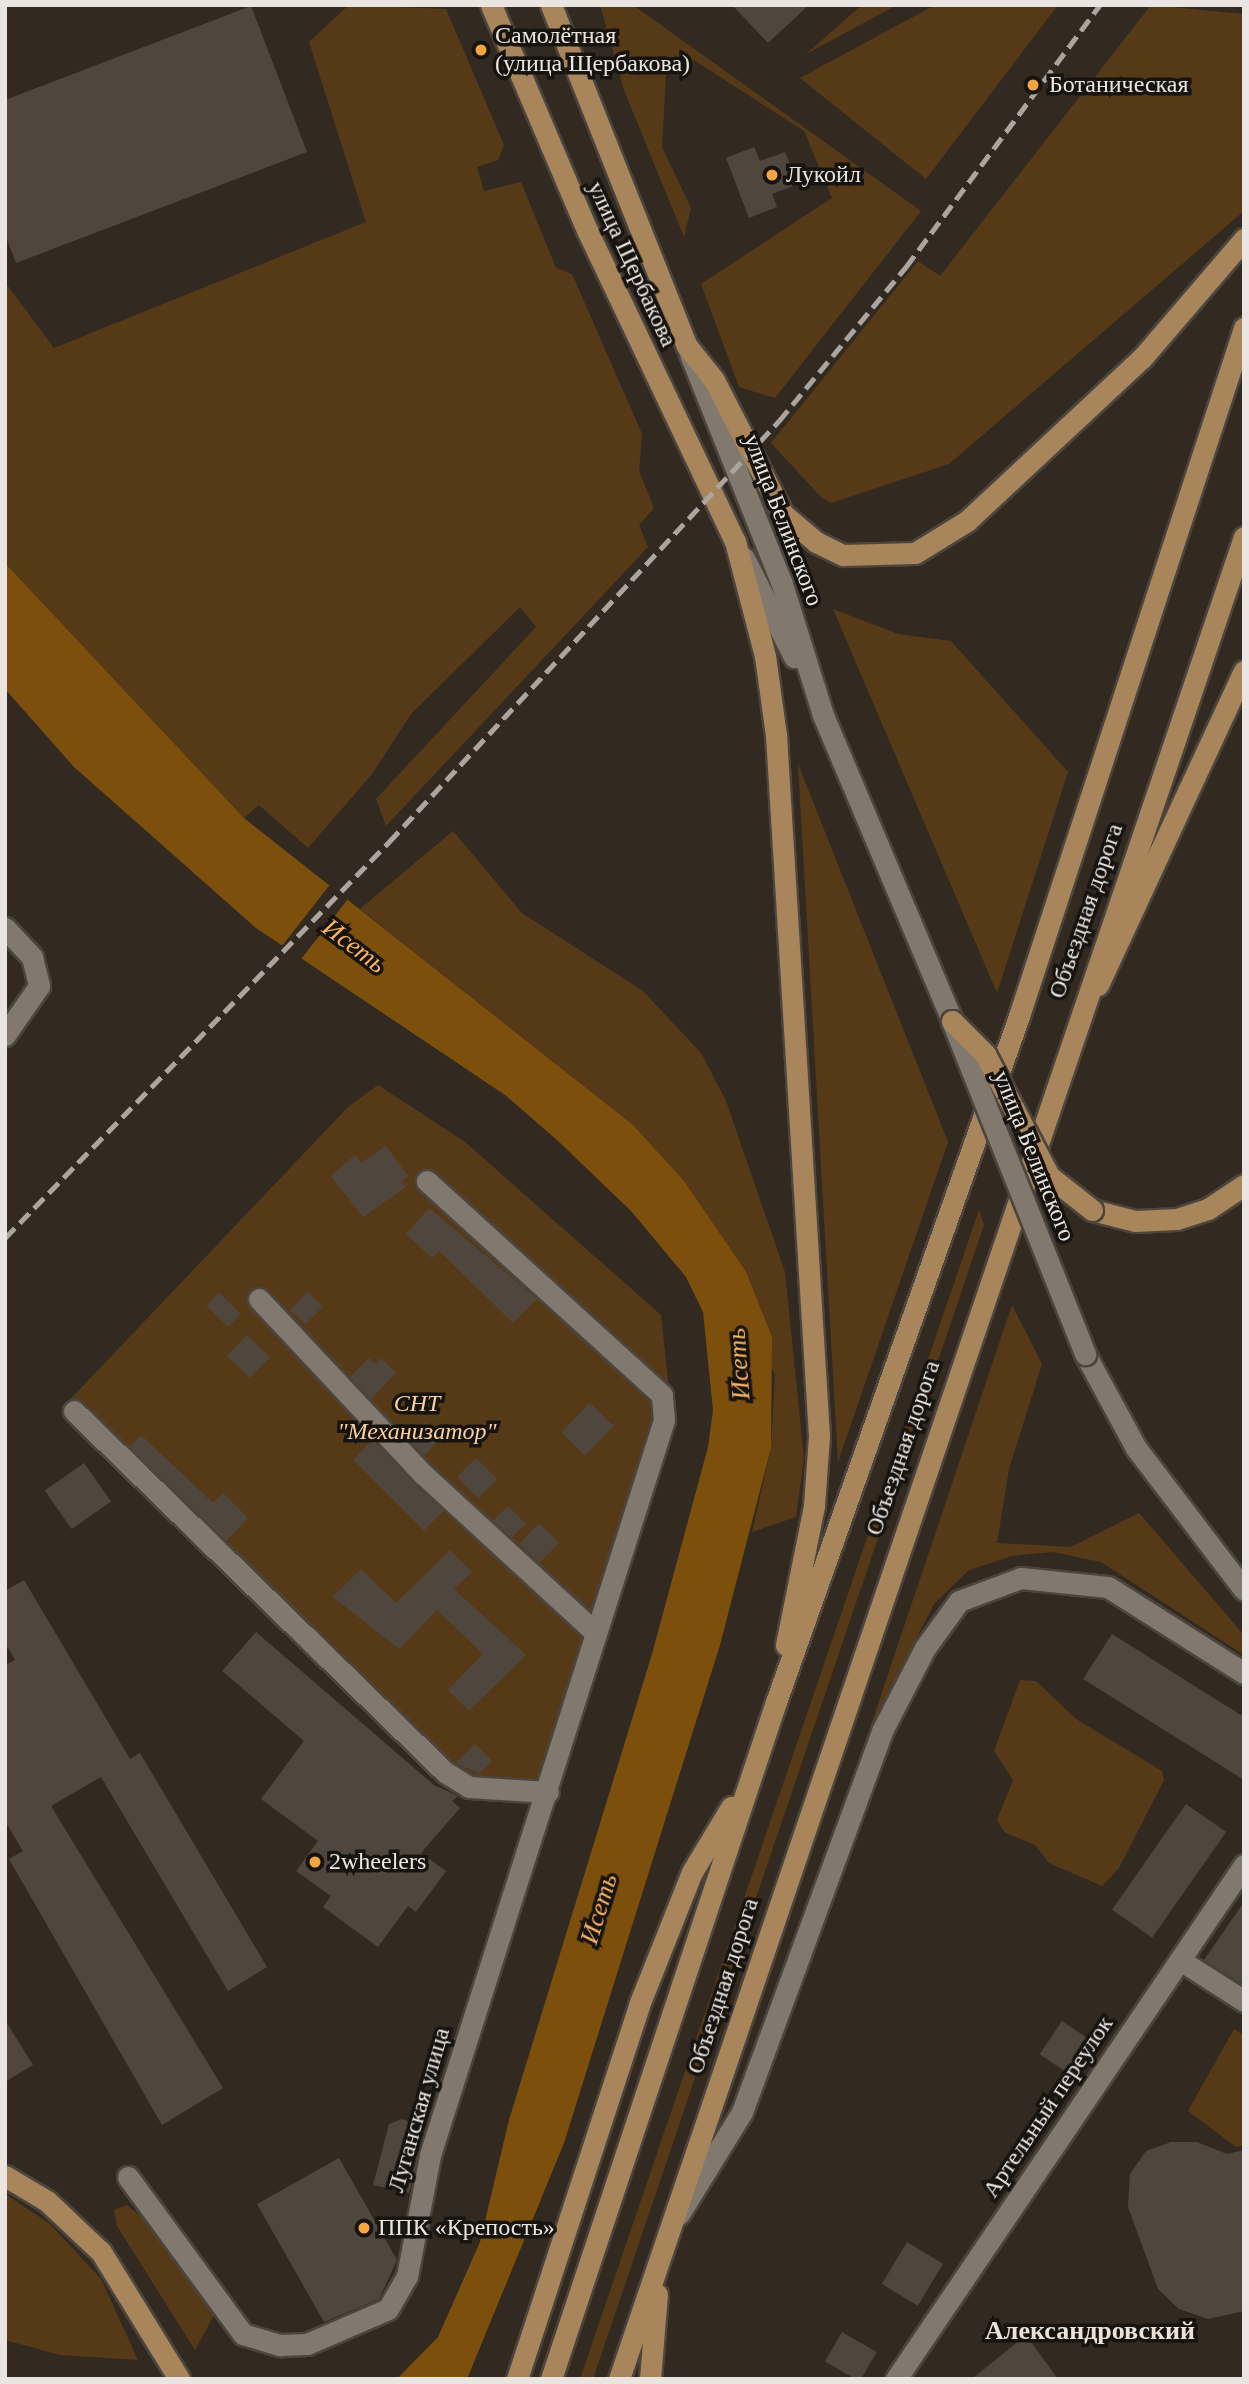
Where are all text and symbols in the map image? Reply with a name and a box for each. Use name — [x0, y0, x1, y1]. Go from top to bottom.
place label: Самолётная (улица Щербакова) — [495, 22, 690, 78]
marker: Самолётная (улица Щербакова) — [473, 42, 489, 58]
place label: Ботаническая — [1049, 71, 1189, 99]
marker: Ботаническая — [1023, 75, 1043, 95]
place label: Лукойл — [786, 161, 861, 189]
marker: Лукойл — [764, 167, 780, 183]
street label: улица Щербакова — [581, 177, 683, 351]
street label: улица Белинского — [737, 430, 829, 610]
street label: Объездная дорога — [1043, 820, 1129, 1002]
water label: Исеть — [316, 912, 392, 980]
street label: улица Белинского — [987, 1066, 1081, 1246]
water label: Исеть — [721, 1327, 757, 1401]
street label: Объездная дорога — [860, 1357, 946, 1539]
park label: СНТ "Механизатор" — [337, 1390, 497, 1446]
place label: 2wheelers — [329, 1848, 426, 1876]
marker: 2wheelers — [307, 1854, 323, 1870]
water label: Исеть — [574, 1870, 624, 1948]
street label: Объездная дорога — [681, 1895, 765, 2077]
street label: Артельный переулок — [977, 2011, 1119, 2203]
street label: Луганская улица — [382, 2024, 456, 2196]
place label: ППК «Крепость» — [378, 2214, 555, 2242]
marker: ППК «Крепость» — [356, 2220, 372, 2236]
district label: Александровский — [985, 2315, 1195, 2347]

